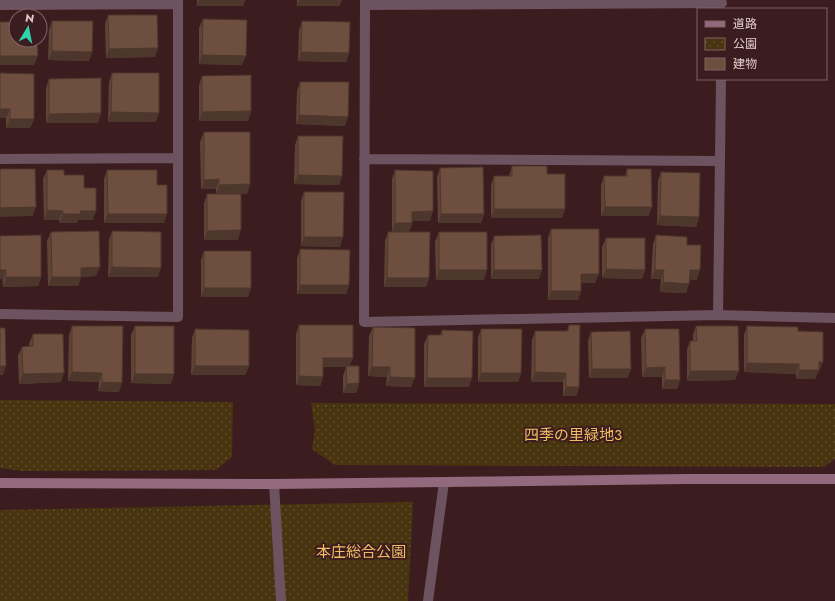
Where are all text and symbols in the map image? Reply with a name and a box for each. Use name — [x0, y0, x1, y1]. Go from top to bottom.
north arrow — [8, 8, 48, 48]
legend — [697, 8, 827, 80]
text: N — [24, 10, 35, 27]
text: 道路 — [733, 15, 757, 33]
text: 公園 — [733, 35, 757, 53]
text: 建物 — [733, 55, 757, 73]
park label: 四季の里緑地3 — [524, 424, 622, 446]
park label: 本庄総合公園 — [316, 541, 406, 563]

